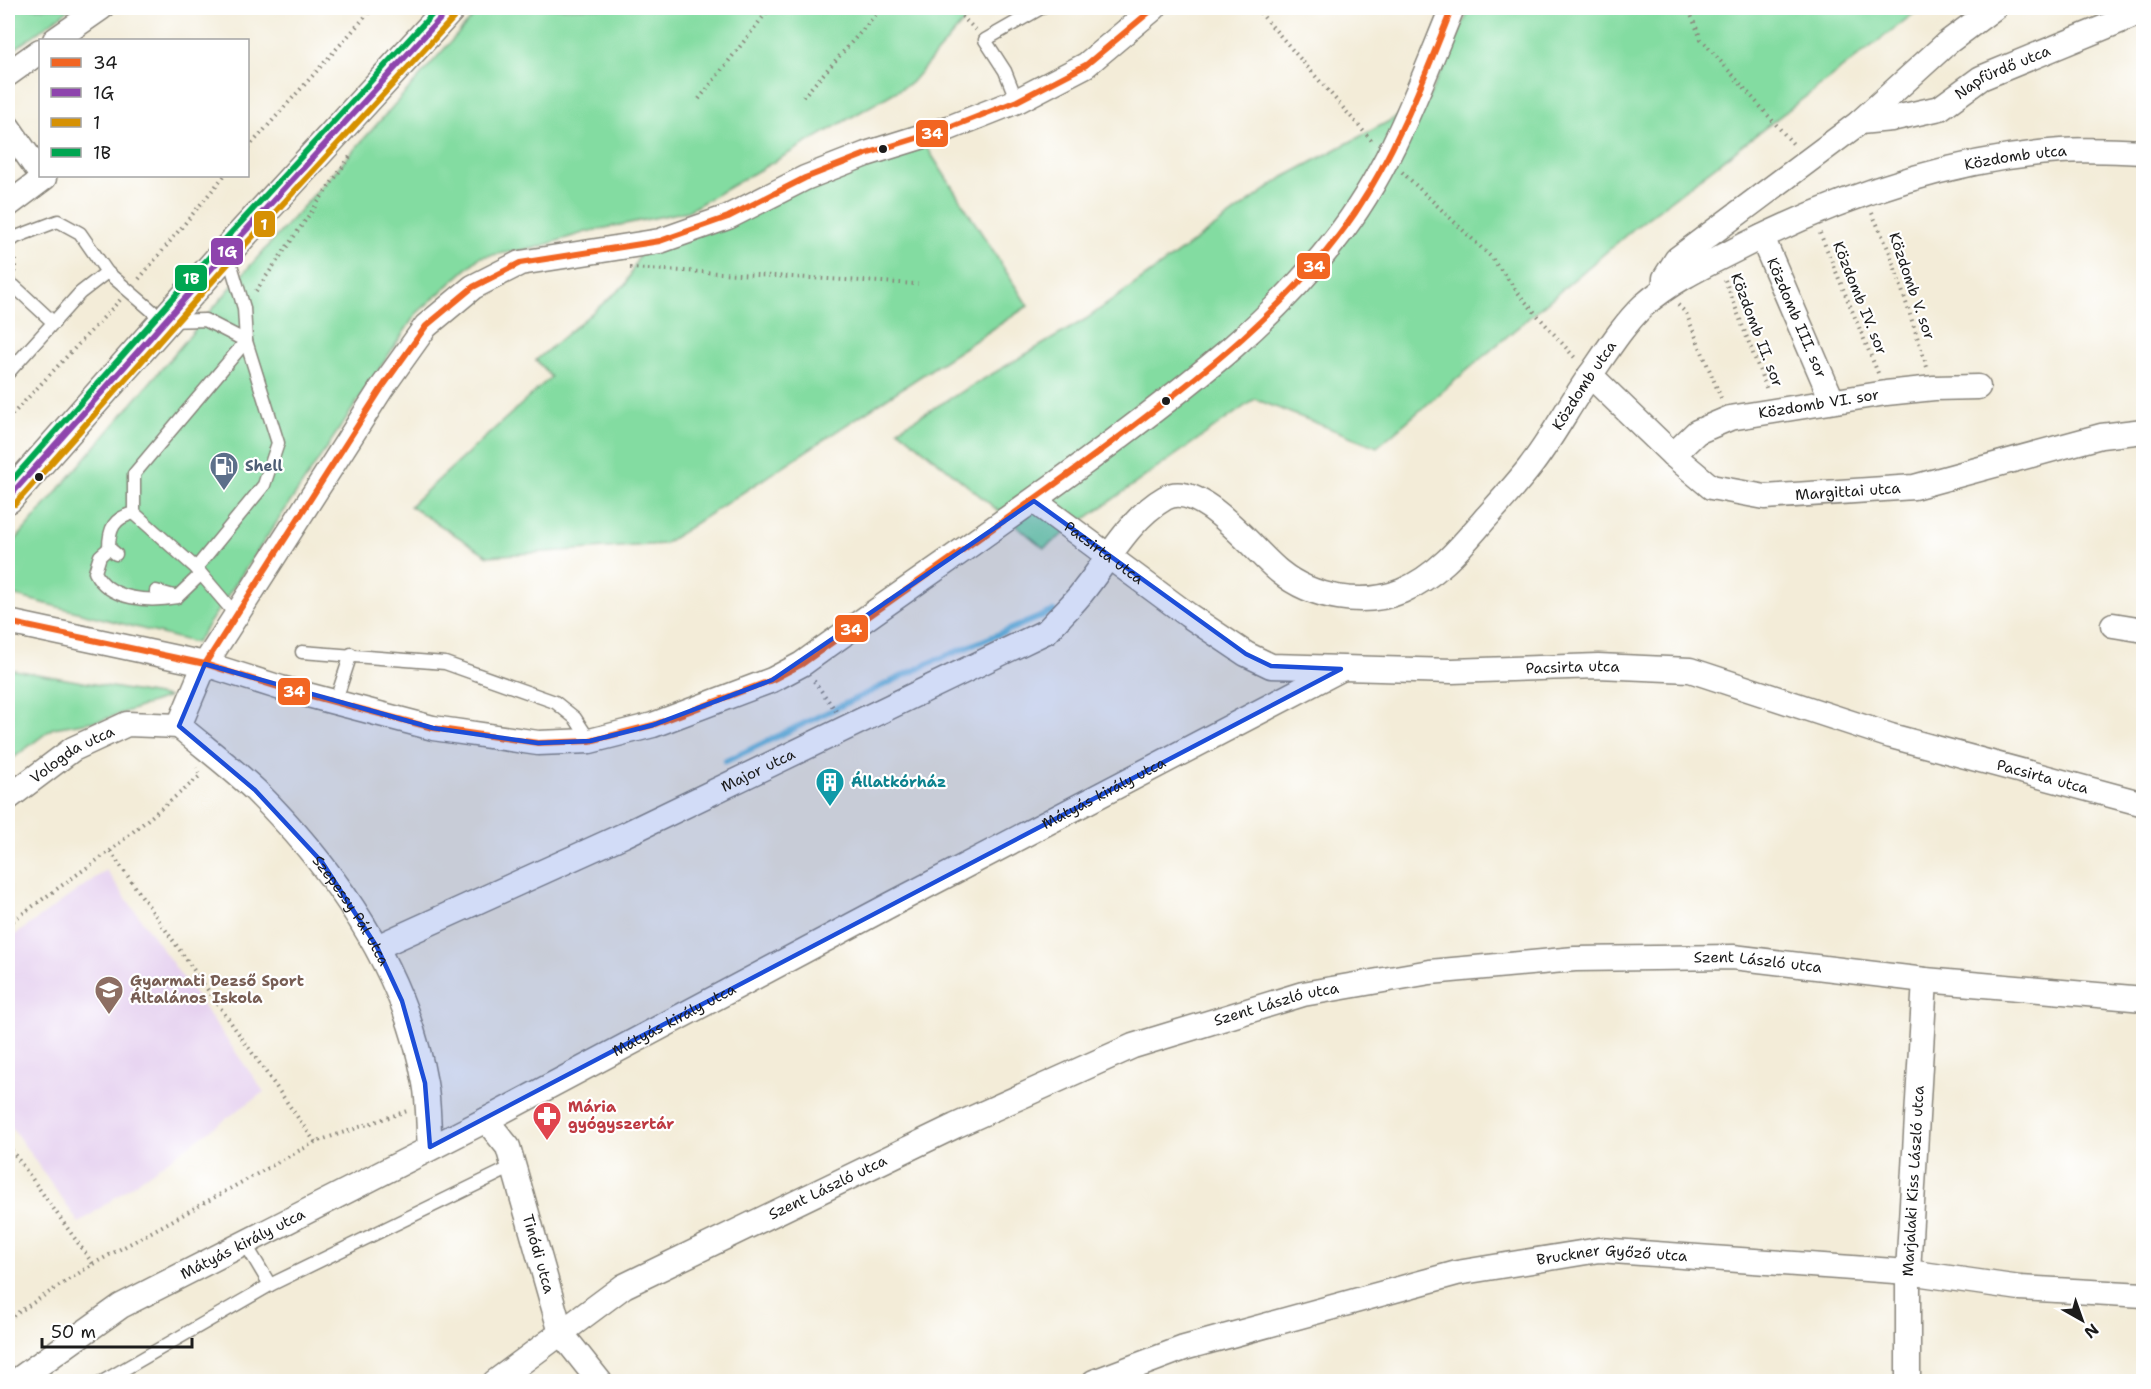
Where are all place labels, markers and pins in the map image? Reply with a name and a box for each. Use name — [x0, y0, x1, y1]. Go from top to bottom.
unlabelled marker — [877, 143, 889, 155]
unlabelled marker — [1160, 395, 1172, 407]
fuel station icon: Shell — [208, 450, 240, 492]
place label: Shell — [245, 456, 283, 476]
unlabelled marker — [33, 471, 45, 483]
building icon: Állatkórház — [814, 766, 846, 808]
place label: Állatkórház — [851, 771, 946, 792]
place label: Gyarmati Dezső Sport Általános Iskola — [130, 971, 304, 1008]
school or university icon: Gyarmati Dezső Sport Általános Iskola — [93, 974, 125, 1016]
place label: Mária gyógyszertár — [568, 1097, 674, 1134]
pharmacy icon: Mária gyógyszertár — [531, 1100, 563, 1142]

